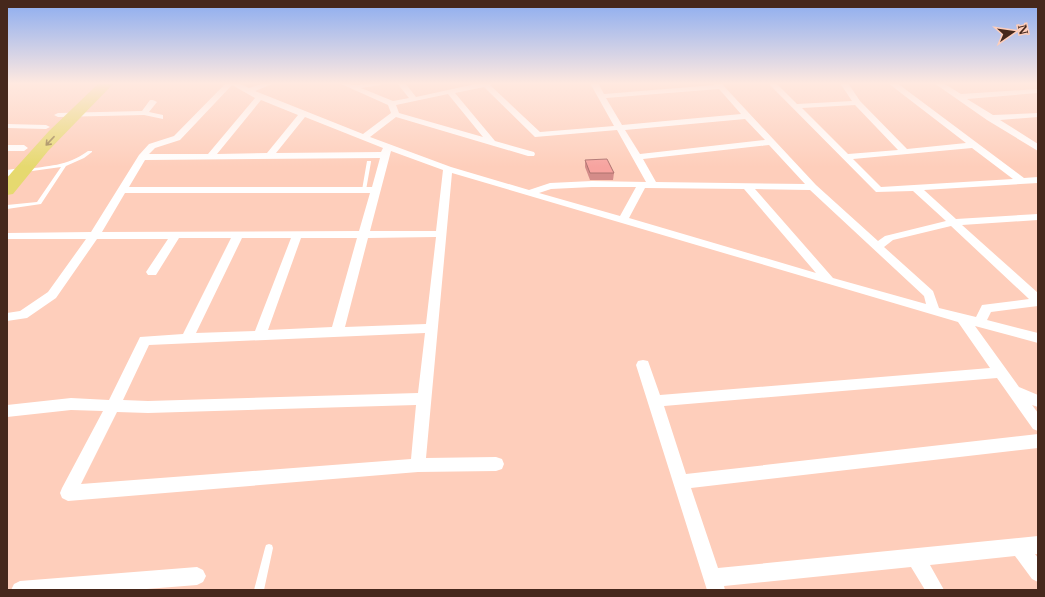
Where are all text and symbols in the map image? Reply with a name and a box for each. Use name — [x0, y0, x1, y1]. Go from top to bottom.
north arrow — [993, 12, 1033, 52]
text: N — [1015, 23, 1031, 37]
one-way arrow — [45, 135, 54, 146]

